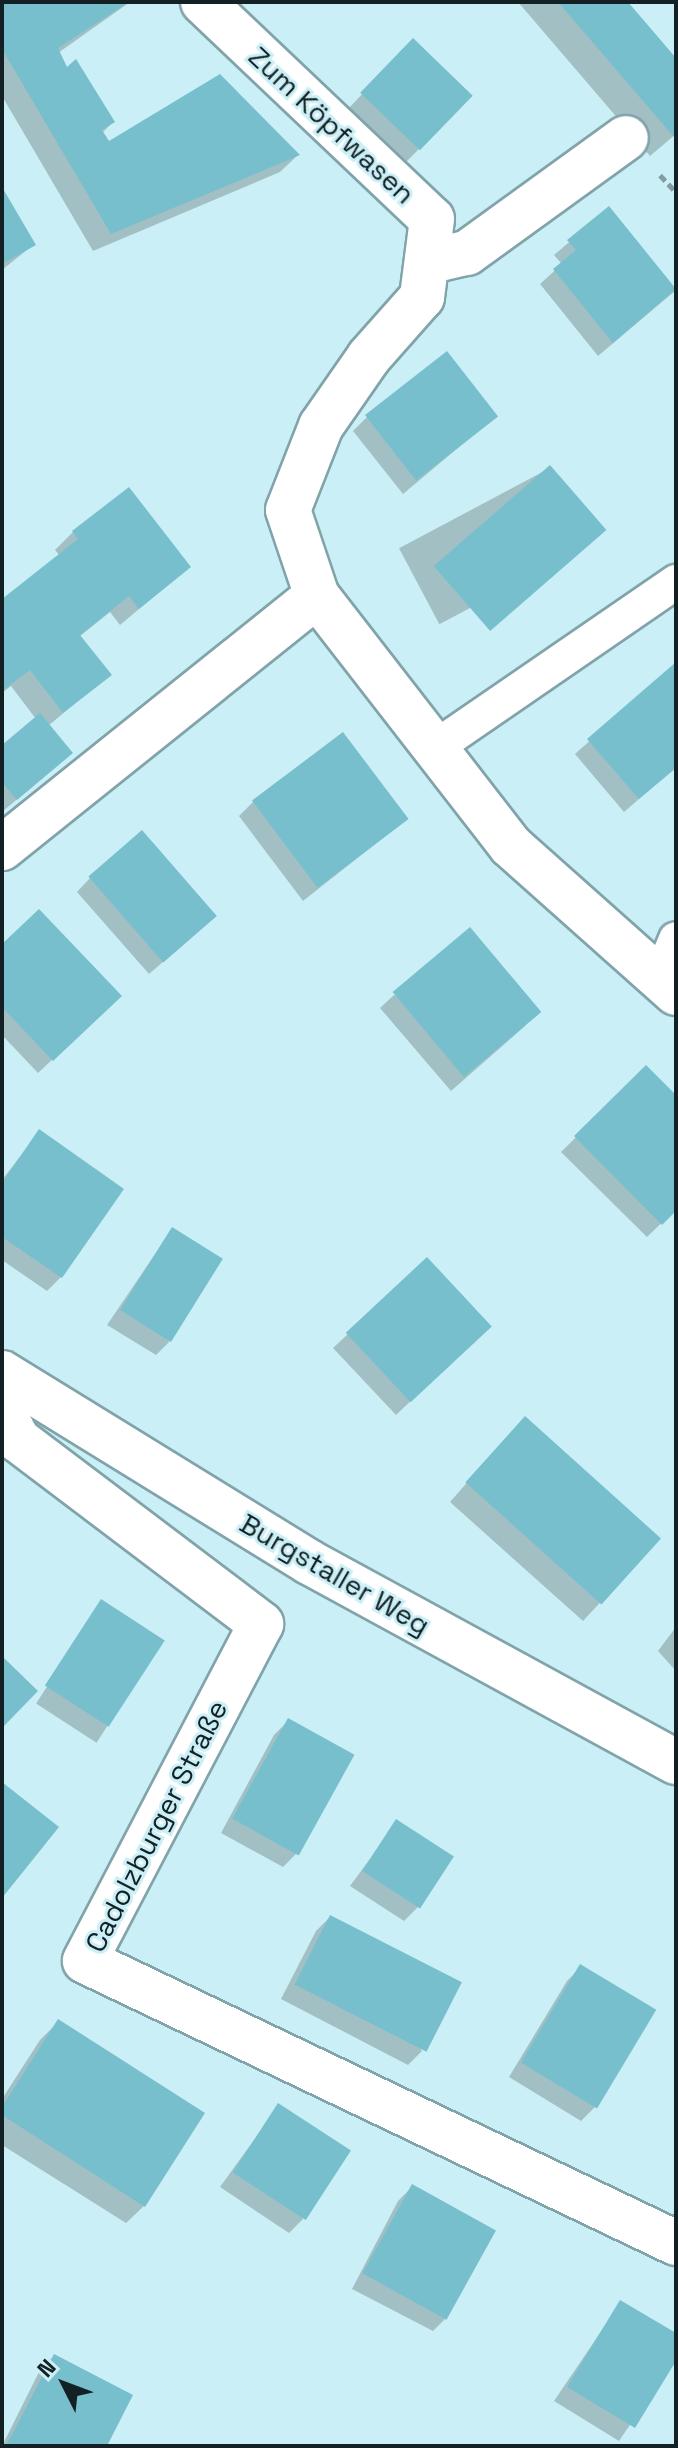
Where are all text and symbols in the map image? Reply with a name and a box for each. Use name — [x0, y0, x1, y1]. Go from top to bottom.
street label: Zum Köpfwasen — [242, 39, 422, 211]
street label: Burgstaller Weg — [234, 1506, 436, 1642]
street label: Cadolzburger Straße — [78, 1694, 234, 1958]
north arrow — [24, 2344, 104, 2424]
text: N — [31, 2353, 62, 2383]

